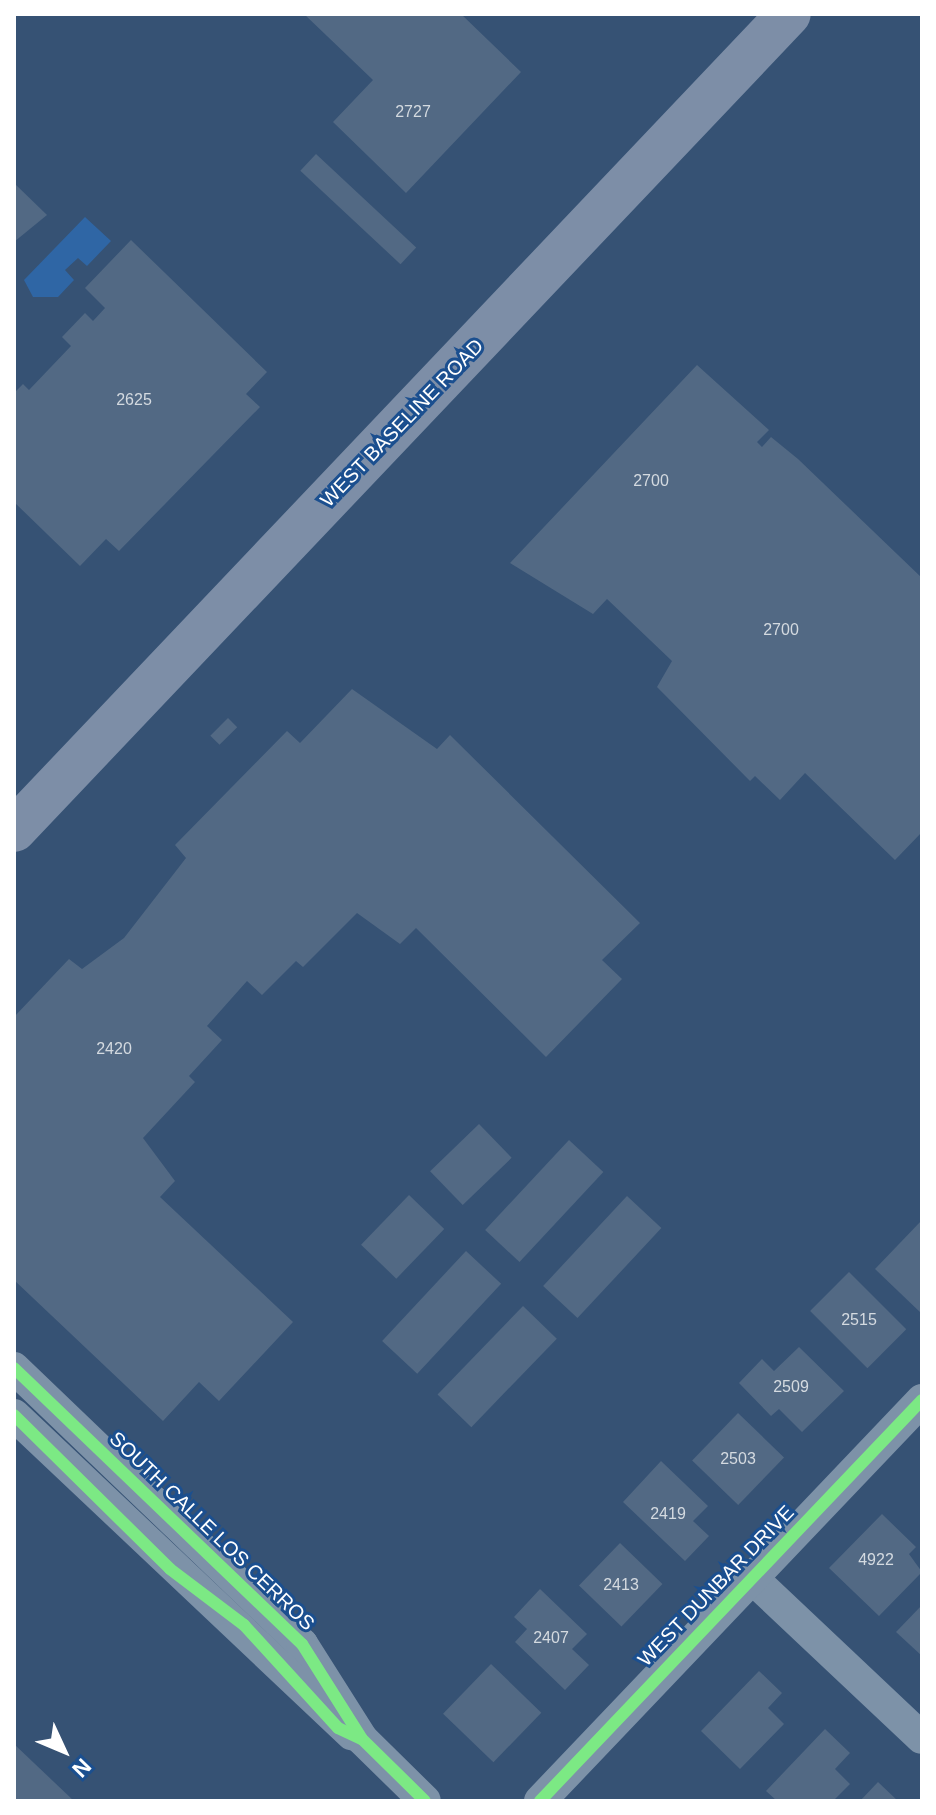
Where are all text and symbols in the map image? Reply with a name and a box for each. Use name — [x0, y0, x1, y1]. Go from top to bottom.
house number: 2727 — [395, 102, 431, 122]
street label: WEST BASELINE ROAD — [315, 334, 489, 512]
house number: 2625 — [116, 390, 152, 410]
house number: 2700 — [633, 471, 669, 491]
house number: 2700 — [763, 620, 799, 640]
house number: 2420 — [96, 1039, 132, 1059]
house number: 2515 — [841, 1310, 877, 1330]
house number: 2509 — [773, 1377, 809, 1397]
street label: SOUTH CALLE LOS CERROS — [105, 1427, 319, 1635]
house number: 2503 — [720, 1449, 756, 1469]
street label: WEST DUNBAR DRIVE — [633, 1501, 799, 1671]
house number: 2419 — [650, 1504, 686, 1524]
house number: 4922 — [858, 1550, 894, 1570]
house number: 2413 — [603, 1575, 639, 1595]
house number: 2407 — [533, 1628, 569, 1648]
north arrow — [24, 1711, 104, 1791]
text: N — [67, 1754, 96, 1782]

